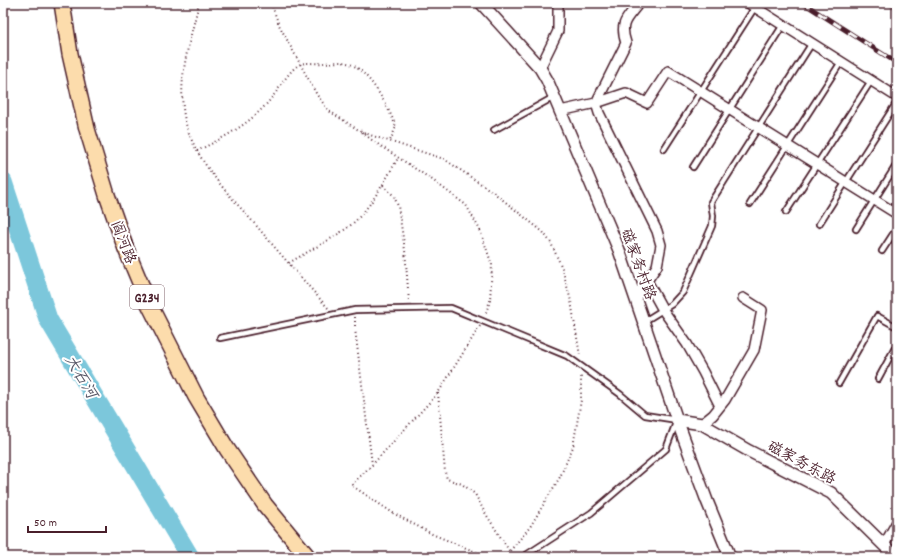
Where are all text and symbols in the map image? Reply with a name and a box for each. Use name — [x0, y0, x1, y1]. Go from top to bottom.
street label: 阎河路 — [104, 218, 140, 268]
street label: 磁家务村路 — [614, 226, 660, 304]
road number: G234 — [130, 285, 164, 309]
water label: 大石河 — [58, 351, 104, 406]
street label: 磁家务东路 — [763, 436, 839, 491]
scale bar — [28, 508, 106, 534]
text: 50 m — [34, 515, 57, 532]

